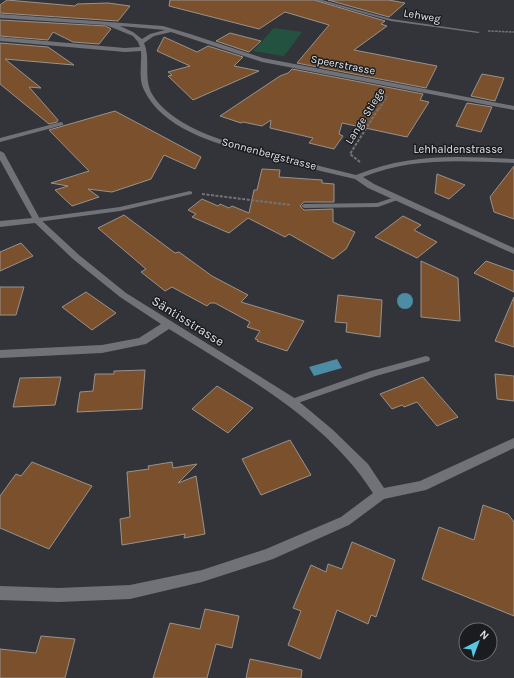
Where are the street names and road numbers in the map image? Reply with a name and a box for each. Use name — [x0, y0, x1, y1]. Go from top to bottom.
street label: Lehweg — [403, 6, 442, 26]
street label: Speerstrasse — [310, 52, 377, 78]
street label: Lange Stiege — [343, 85, 388, 147]
street label: Sonnenbergstrasse — [220, 135, 318, 173]
street label: Lehhaldenstrasse — [413, 143, 503, 156]
street label: Säntisstrasse — [149, 293, 227, 349]

